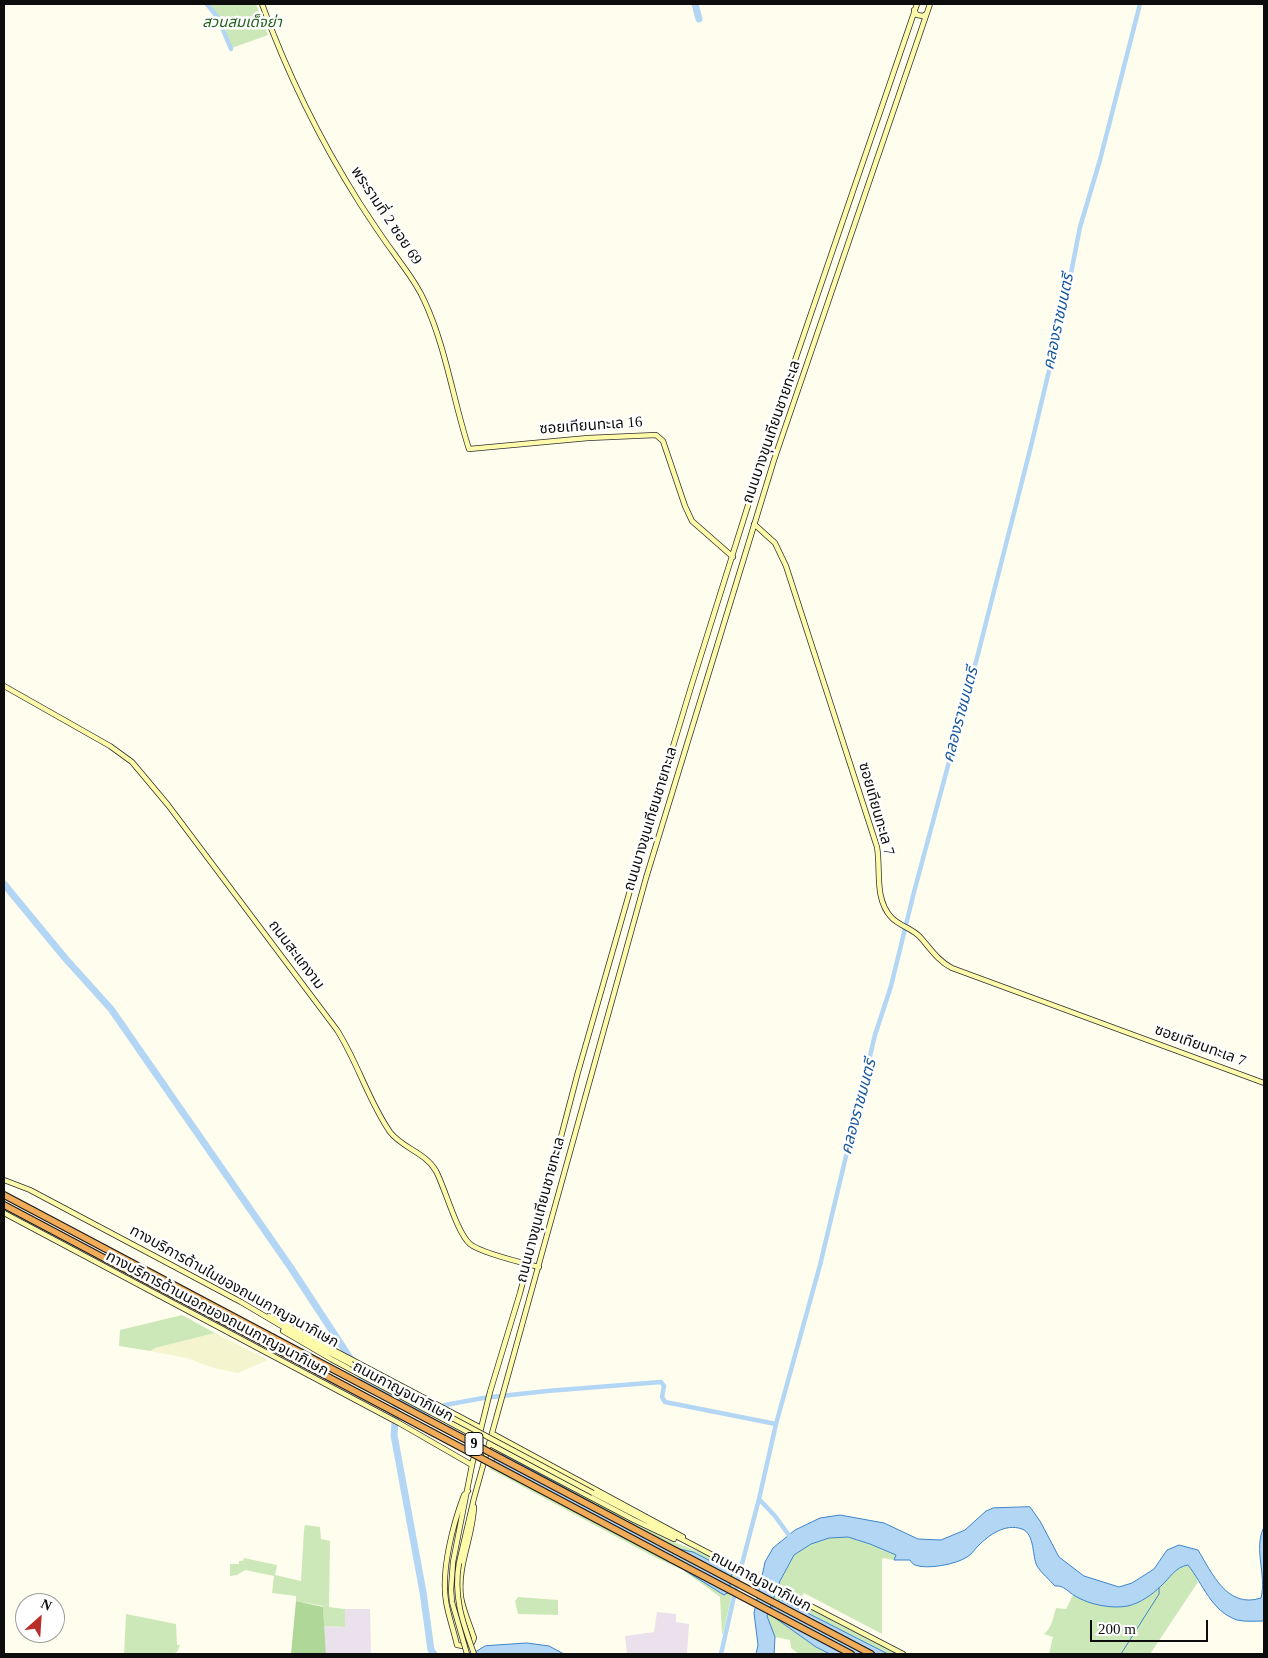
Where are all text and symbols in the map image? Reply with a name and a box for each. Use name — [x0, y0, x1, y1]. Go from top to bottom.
park label: สวนสมเด็จย่า — [202, 14, 282, 32]
street label: พระรามที่ 2 ซอย 69 — [347, 164, 425, 268]
water label: คลองราชมนตรี — [1039, 272, 1079, 372]
street label: ถนนบางขุนเทียนชายทะเล — [739, 358, 805, 506]
street label: ซอยเทียนทะเล 16 — [539, 413, 643, 439]
water label: คลองราชมนตรี — [939, 665, 983, 765]
street label: ถนนบางขุนเทียนชายทะเล — [620, 745, 682, 893]
street label: ซอยเทียนทะเล 7 — [854, 760, 898, 858]
street label: ถนนสะแกงาม — [264, 917, 328, 993]
street label: ซอยเทียนทะเล 7 — [1152, 1021, 1248, 1071]
water label: คลองราชมนตรี — [837, 1057, 881, 1157]
street label: ถนนบางขุนเทียนชายทะเล — [513, 1135, 569, 1285]
street label: ทางบริการด้านในของถนนกาญจนาภิเษก — [126, 1222, 342, 1352]
street label: ทางบริการด้านนอกของถนนกาญจนาภิเษก — [103, 1247, 331, 1381]
street label: ถนนกาญจนาภิเษก — [350, 1358, 456, 1426]
road number: 9 — [465, 1432, 483, 1456]
street label: ถนนกาญจนาภิเษก — [708, 1548, 814, 1616]
north arrow — [15, 1593, 65, 1643]
text: N — [39, 1596, 54, 1614]
scale bar — [1093, 1610, 1210, 1642]
text: 200 m — [1098, 1621, 1136, 1637]

